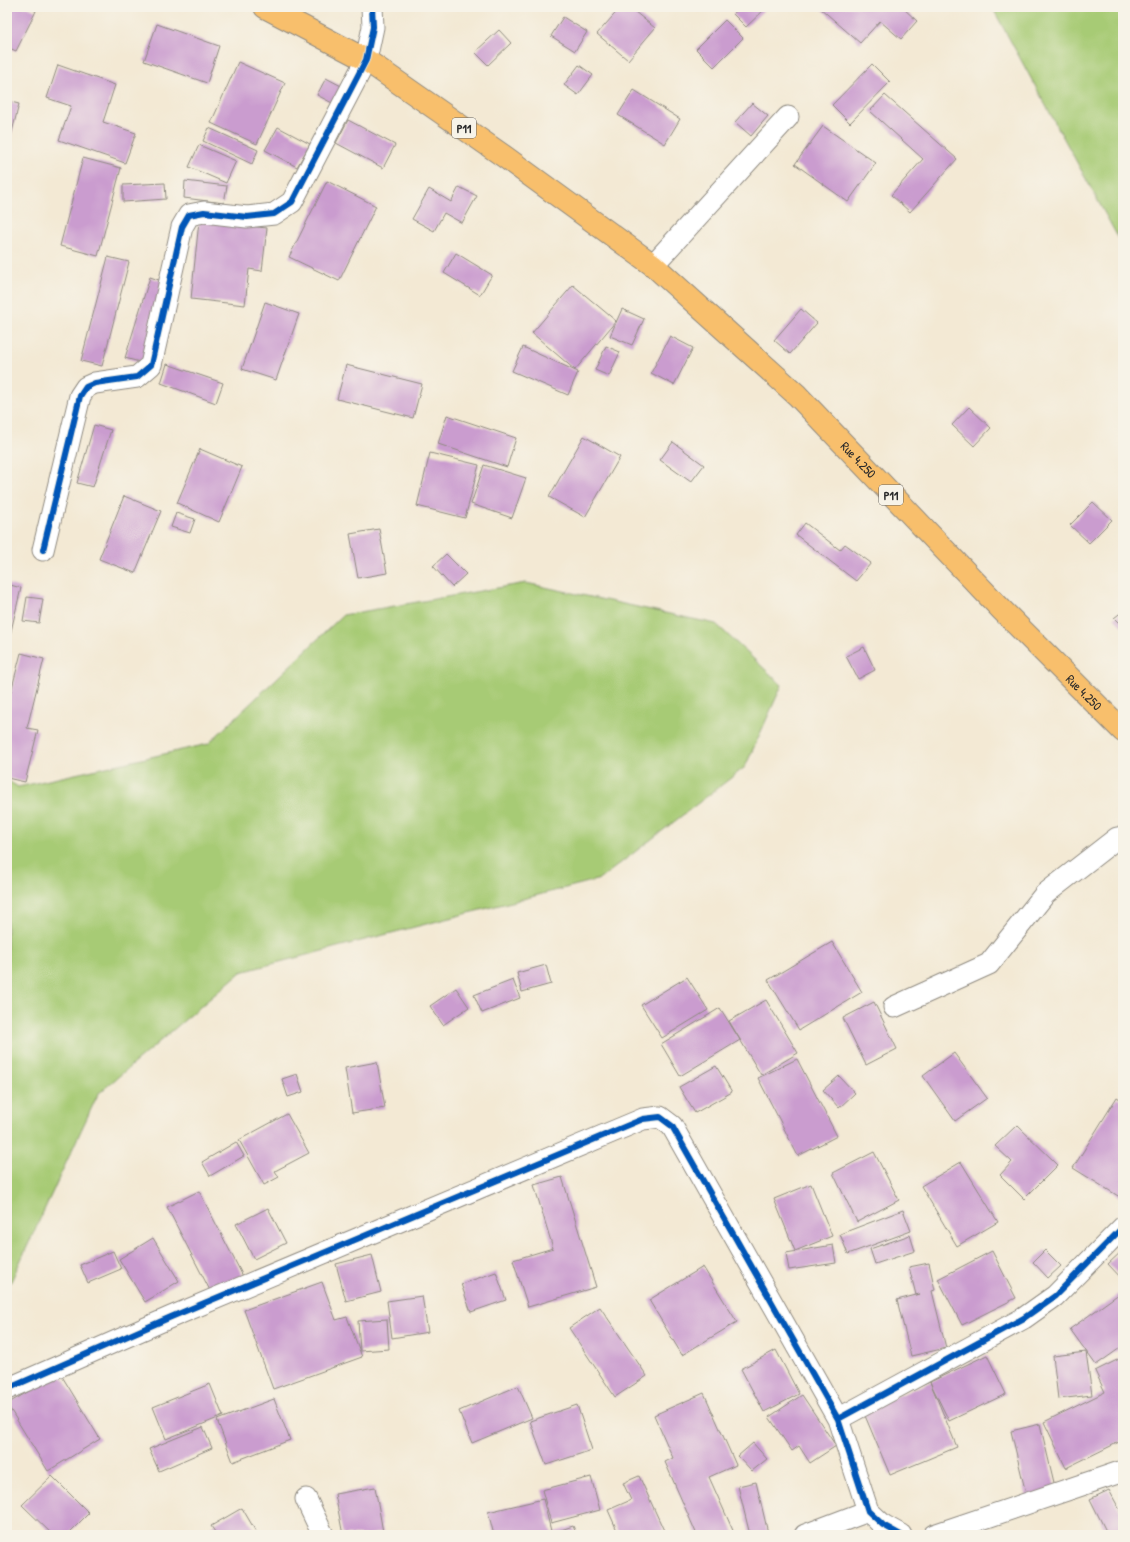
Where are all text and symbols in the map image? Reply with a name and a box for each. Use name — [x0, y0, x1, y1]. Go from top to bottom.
road number: P11 — [452, 118, 476, 138]
street label: Rue 4.250 — [837, 437, 881, 482]
road number: P11 — [879, 485, 903, 505]
street label: Rue 4.250 — [1062, 670, 1106, 714]

